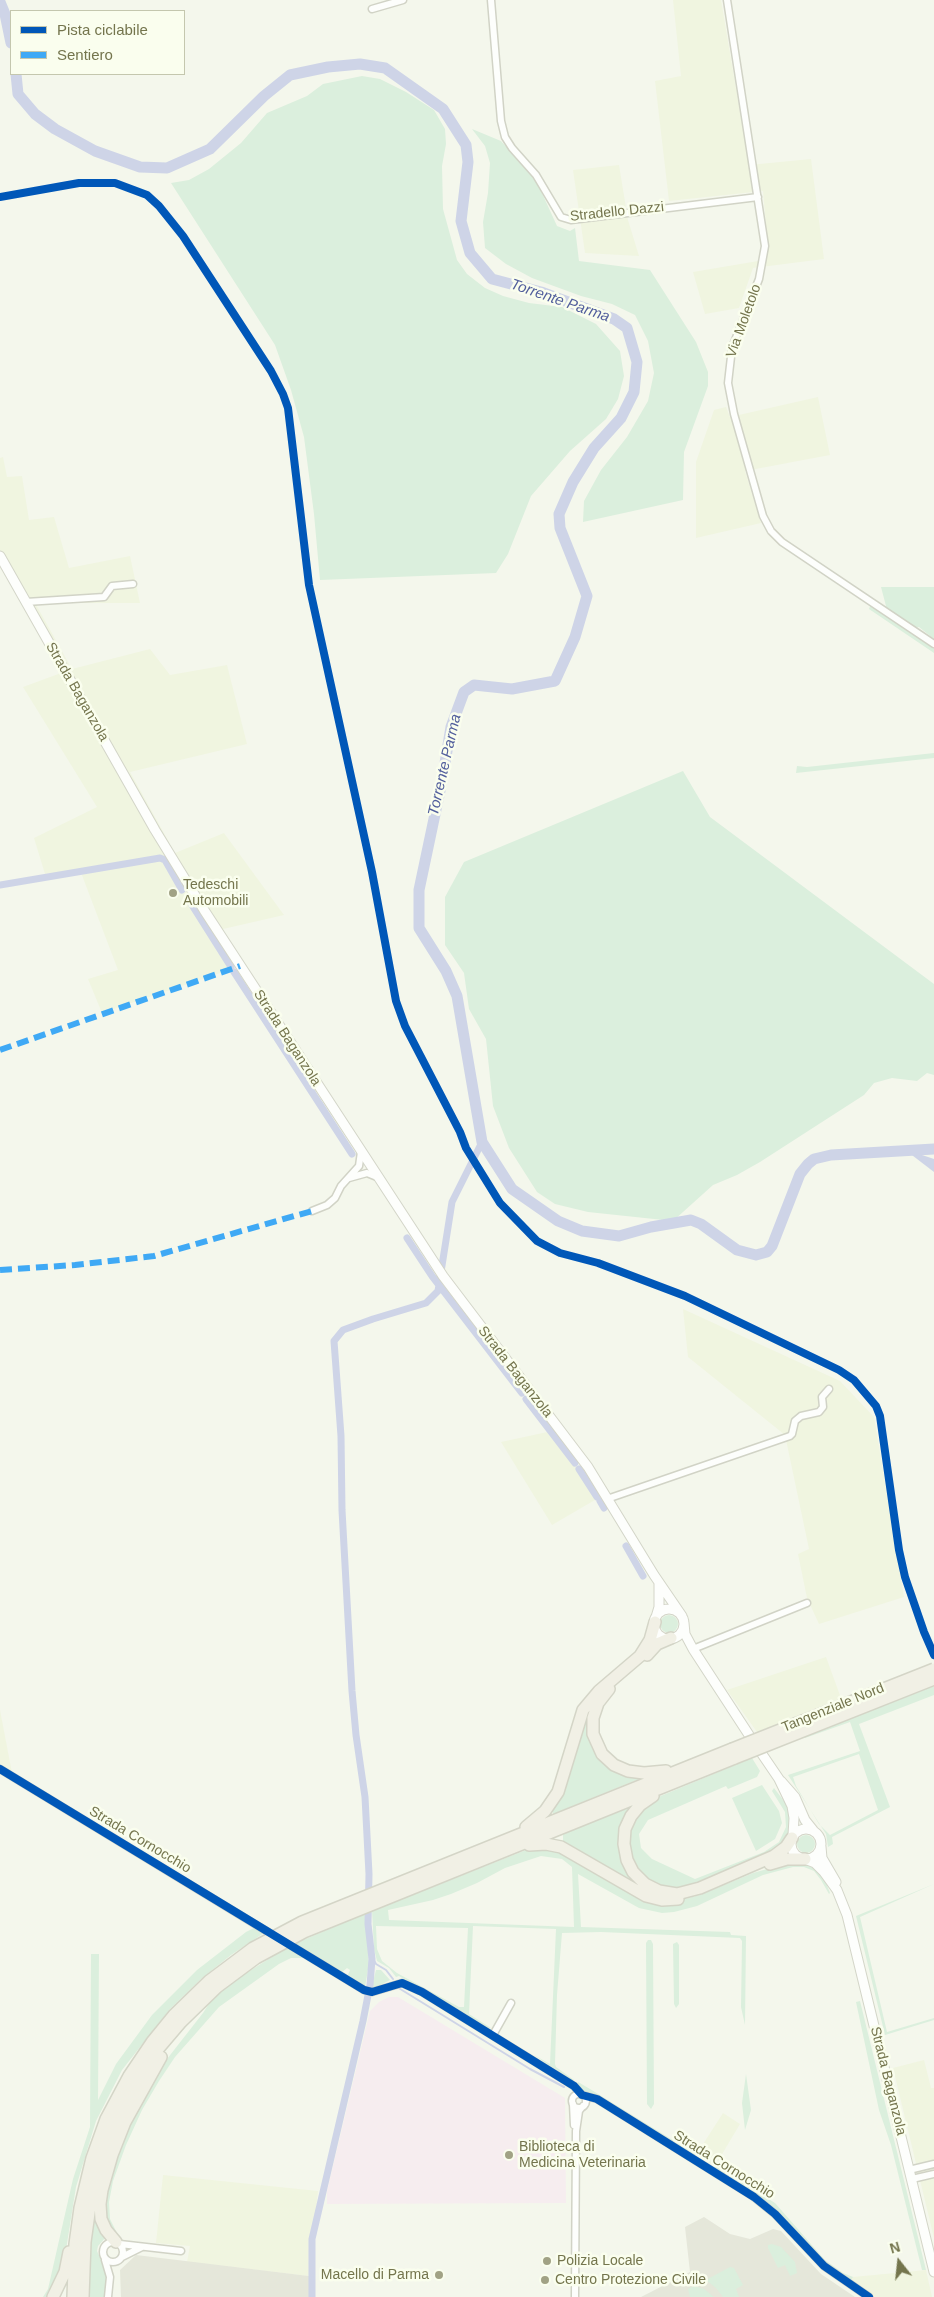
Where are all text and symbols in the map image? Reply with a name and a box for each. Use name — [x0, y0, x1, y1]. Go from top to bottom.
legend — [10, 10, 185, 75]
text: Pista ciclabile — [57, 21, 148, 38]
text: Sentiero — [57, 46, 113, 63]
street label: Stradello Dazzi — [569, 199, 665, 225]
water label: Torrente Parma — [508, 276, 612, 326]
street label: Via Moletolo — [723, 282, 765, 360]
street label: Strada Baganzola — [42, 640, 112, 744]
water label: Torrente Parma — [425, 712, 465, 818]
place label: Tedeschi Automobili — [183, 877, 248, 910]
marker: Tedeschi Automobili — [167, 887, 179, 899]
street label: Strada Baganzola — [250, 987, 324, 1089]
street label: Strada Baganzola — [474, 1323, 556, 1421]
street label: Tangenziale Nord — [779, 1680, 887, 1736]
street label: Strada Cornocchio — [86, 1803, 194, 1877]
street label: Strada Baganzola — [866, 2025, 910, 2137]
street label: Strada Cornocchio — [670, 2127, 778, 2203]
place label: Biblioteca di Medicina Veterinaria — [519, 2139, 646, 2172]
marker: Biblioteca di Medicina Veterinaria — [503, 2149, 515, 2161]
north arrow — [874, 2237, 924, 2287]
text: N — [888, 2238, 902, 2257]
place label: Polizia Locale — [557, 2253, 643, 2269]
marker: Polizia Locale — [541, 2255, 553, 2267]
place label: Macello di Parma — [321, 2267, 429, 2283]
marker: Macello di Parma — [433, 2269, 445, 2281]
place label: Centro Protezione Civile — [555, 2272, 706, 2288]
marker: Centro Protezione Civile — [539, 2274, 551, 2286]

